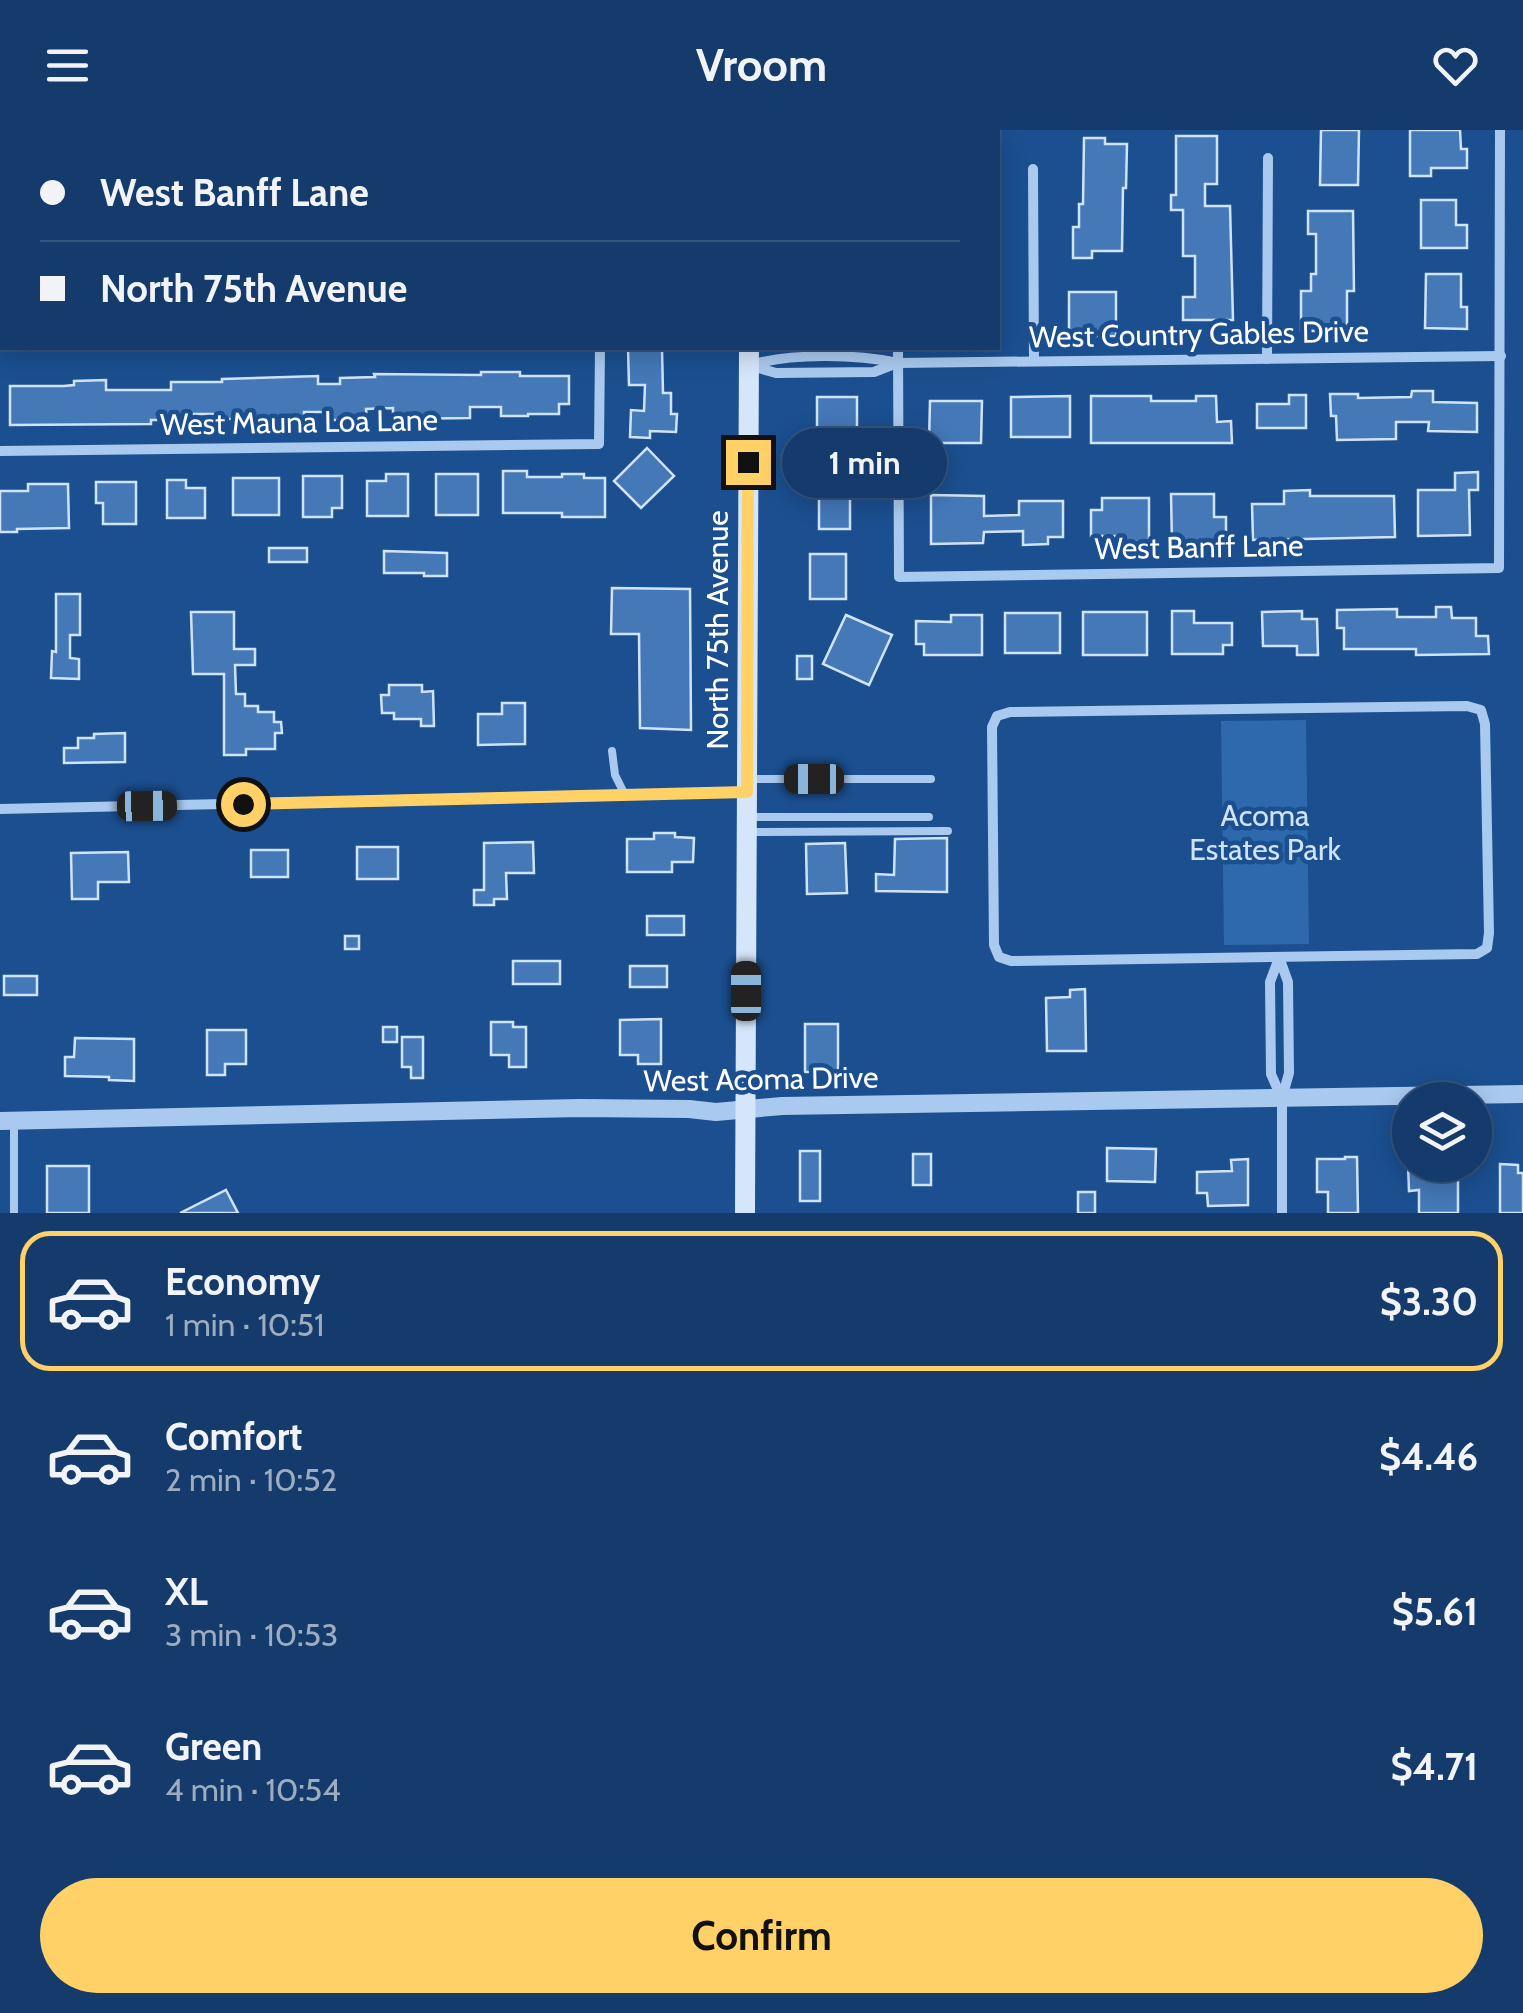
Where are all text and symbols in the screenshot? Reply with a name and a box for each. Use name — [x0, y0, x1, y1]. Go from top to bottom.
icon: menu — [40, 38, 95, 93]
text: Vroom — [696, 38, 827, 92]
icon: heart — [1428, 38, 1483, 93]
text: West Banff Lane — [100, 169, 369, 216]
text: North 75th Avenue — [100, 265, 407, 312]
street label: West Country Gables Drive — [1029, 313, 1369, 355]
street label: West Mauna Loa Lane — [160, 401, 438, 443]
callout: 1 min — [783, 427, 948, 497]
route end — [726, 440, 771, 485]
text: 1 min — [828, 443, 901, 482]
street label: North 75th Avenue — [699, 510, 736, 750]
street label: West Banff Lane — [1094, 527, 1304, 567]
car — [784, 764, 844, 794]
route start — [221, 782, 266, 827]
car — [117, 790, 177, 822]
park label: Acoma Estates Park — [1189, 797, 1341, 868]
car — [731, 961, 761, 1021]
street label: West Acoma Drive — [643, 1058, 879, 1100]
map controls — [1392, 1082, 1492, 1182]
button: layers — [1392, 1082, 1492, 1182]
icon: car — [45, 1256, 135, 1346]
text: Economy — [165, 1258, 320, 1305]
text: $3.30 — [1380, 1278, 1478, 1325]
text: 1 min · 10:51 — [165, 1305, 325, 1344]
icon: car — [45, 1411, 135, 1501]
text: Comfort — [165, 1413, 302, 1460]
text: $4.46 — [1379, 1433, 1478, 1480]
text: 2 min · 10:52 — [165, 1460, 337, 1499]
icon: car — [45, 1566, 135, 1656]
text: XL — [165, 1568, 208, 1615]
text: $5.61 — [1392, 1588, 1478, 1635]
text: 3 min · 10:53 — [165, 1615, 338, 1654]
icon: car — [45, 1721, 135, 1811]
text: Green — [165, 1723, 262, 1770]
text: $4.71 — [1391, 1743, 1478, 1790]
text: 4 min · 10:54 — [165, 1770, 341, 1809]
button: Confirm — [40, 1878, 1483, 1993]

